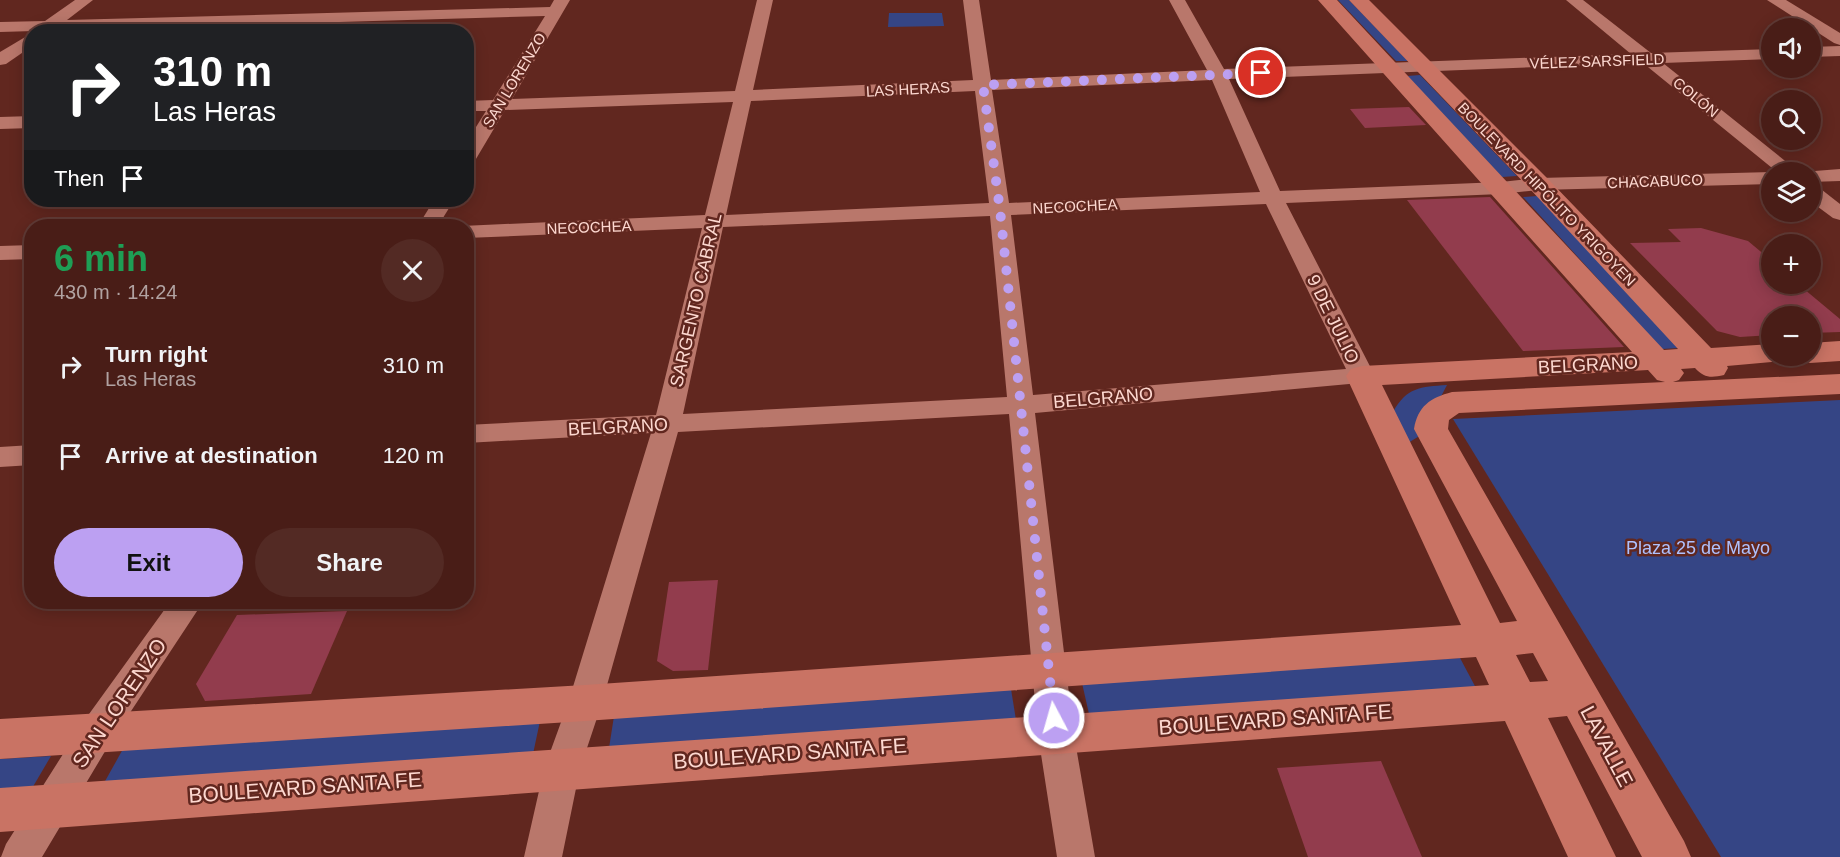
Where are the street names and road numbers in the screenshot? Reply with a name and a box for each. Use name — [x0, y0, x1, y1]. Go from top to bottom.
street label: SAN LORENZO — [479, 30, 549, 130]
street label: VÉLEZ SARSFIELD — [1529, 50, 1665, 72]
street label: COLÓN — [1670, 74, 1722, 120]
street label: LAS HERAS — [866, 78, 950, 100]
street label: BOULEVARD HIPÓLITO YRIGOYEN — [1455, 99, 1639, 289]
street label: CHACABUCO — [1607, 171, 1703, 191]
street label: NECOCHEA — [1032, 195, 1118, 217]
street label: SARGENTO CABRAL — [666, 211, 726, 389]
street label: NECOCHEA — [546, 217, 632, 237]
street label: 9 DE JULIO — [1303, 271, 1363, 367]
street label: BELGRANO — [1538, 352, 1638, 378]
street label: BELGRANO — [1052, 384, 1154, 412]
street label: BELGRANO — [568, 414, 668, 440]
street label: SAN LORENZO — [67, 634, 171, 772]
street label: BOULEVARD SANTA FE — [1158, 699, 1392, 739]
street label: LAVALLE — [1576, 702, 1638, 790]
street label: BOULEVARD SANTA FE — [673, 733, 907, 773]
street label: BOULEVARD SANTA FE — [188, 767, 422, 807]

